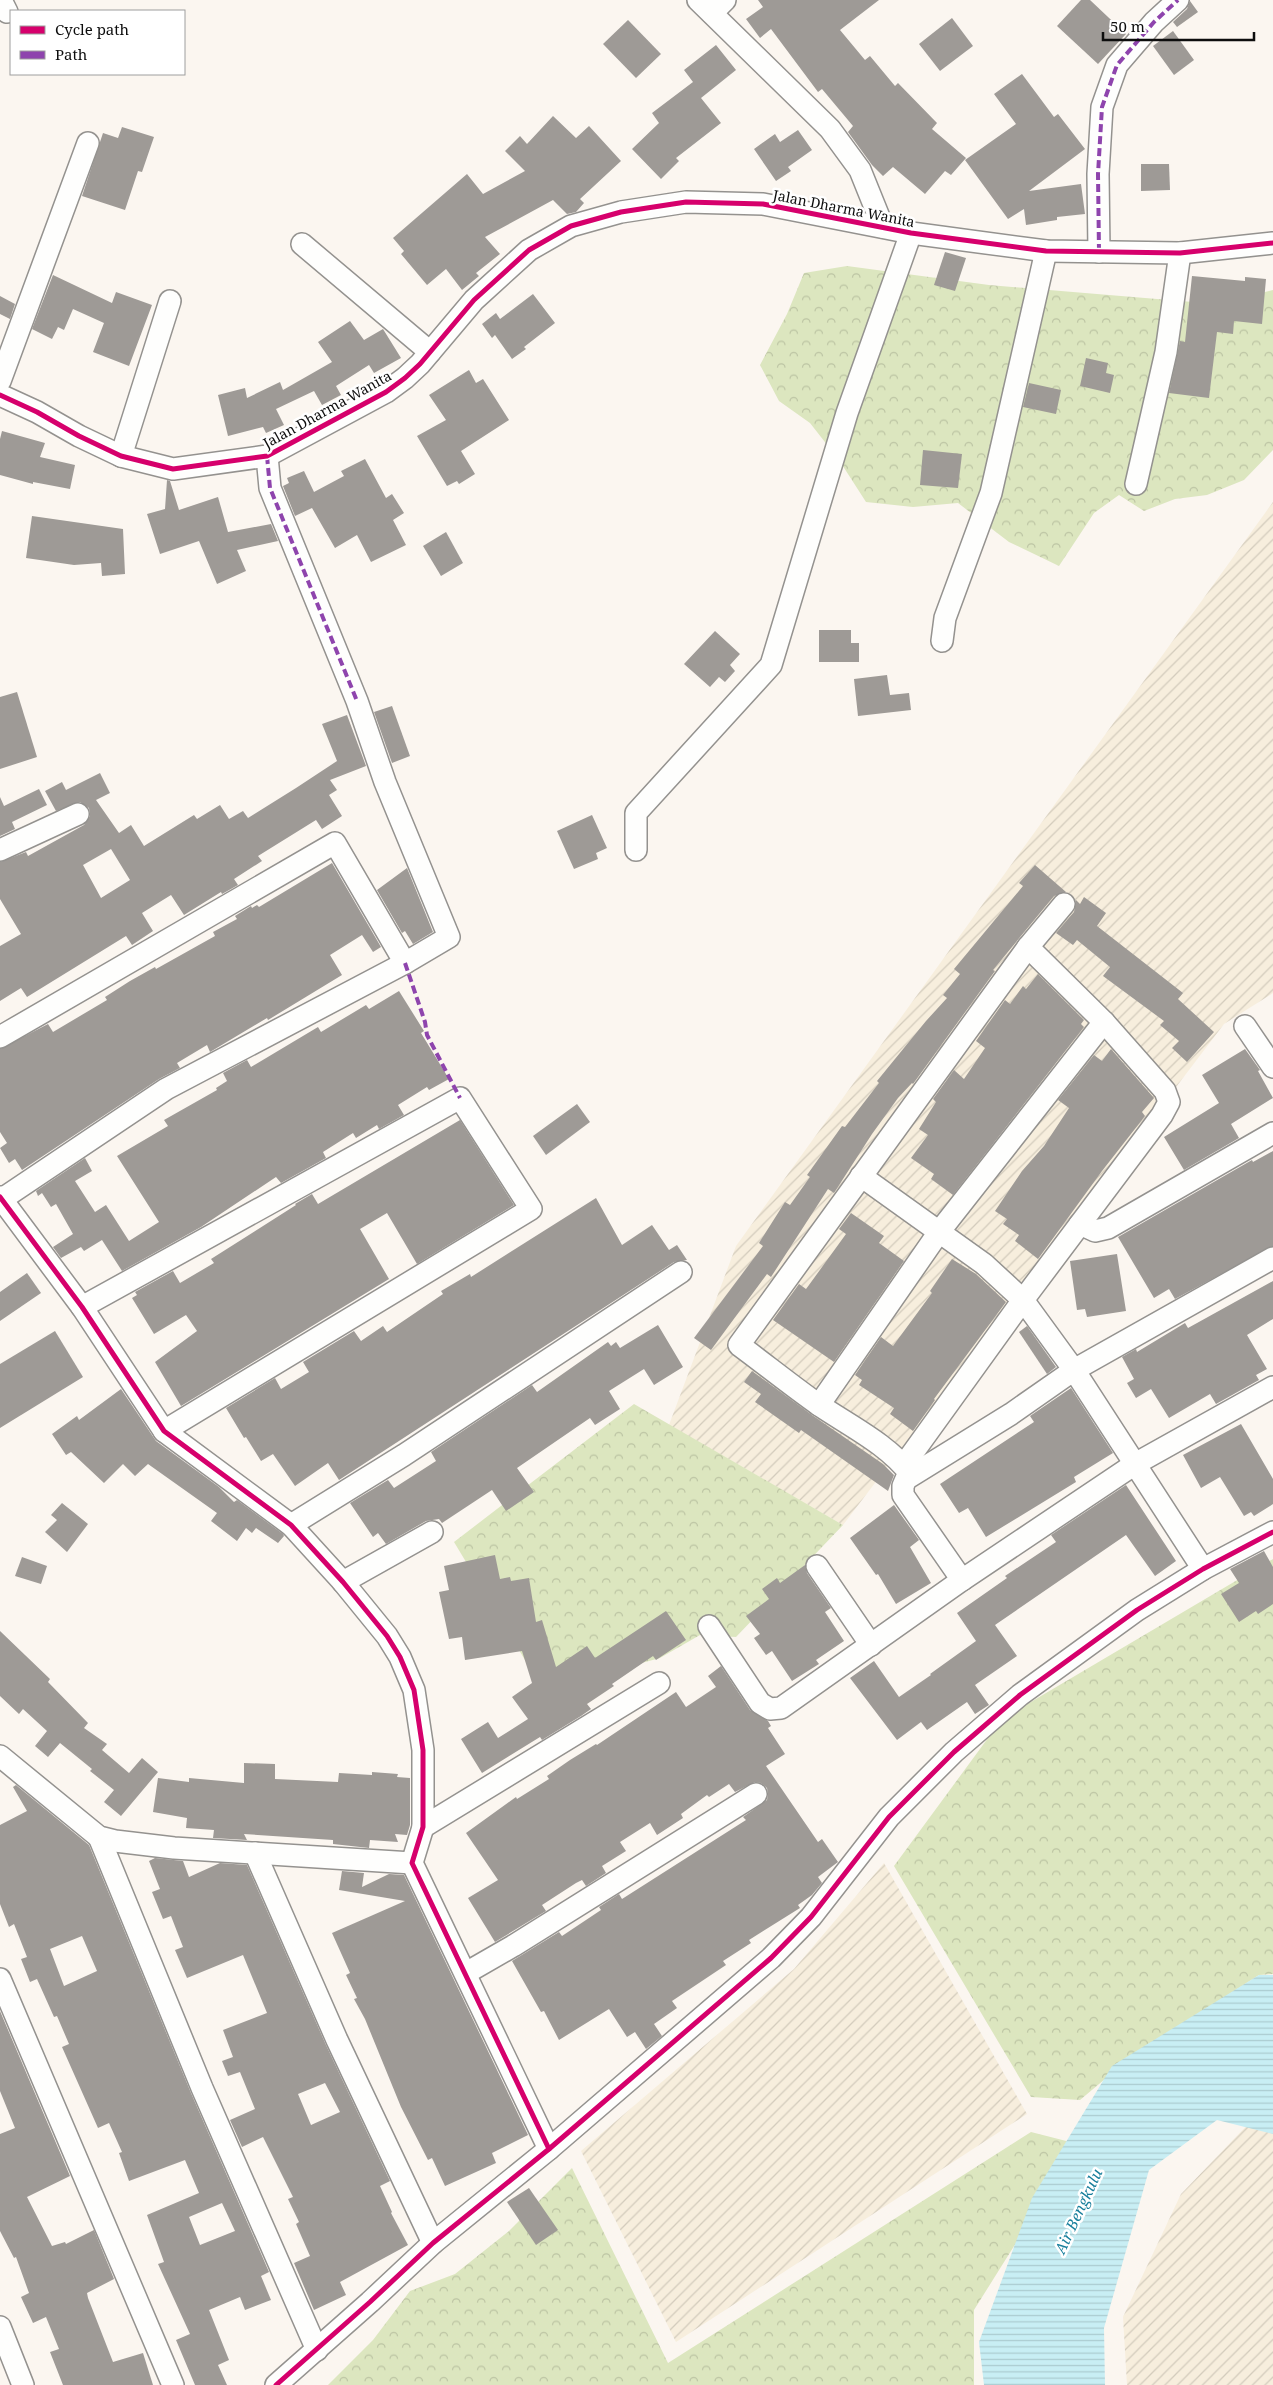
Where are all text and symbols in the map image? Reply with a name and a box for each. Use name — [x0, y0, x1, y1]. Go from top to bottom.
legend — [10, 10, 185, 75]
scale bar — [1103, 10, 1254, 42]
text: 50 m — [1110, 16, 1145, 36]
text: Cycle path — [55, 19, 130, 39]
text: Path — [55, 44, 88, 64]
street label: Jalan Dharma Wanita — [771, 185, 917, 231]
street label: Jalan Dharma Wanita — [259, 366, 395, 453]
water label: Air Bengkulu — [1049, 2165, 1106, 2258]

